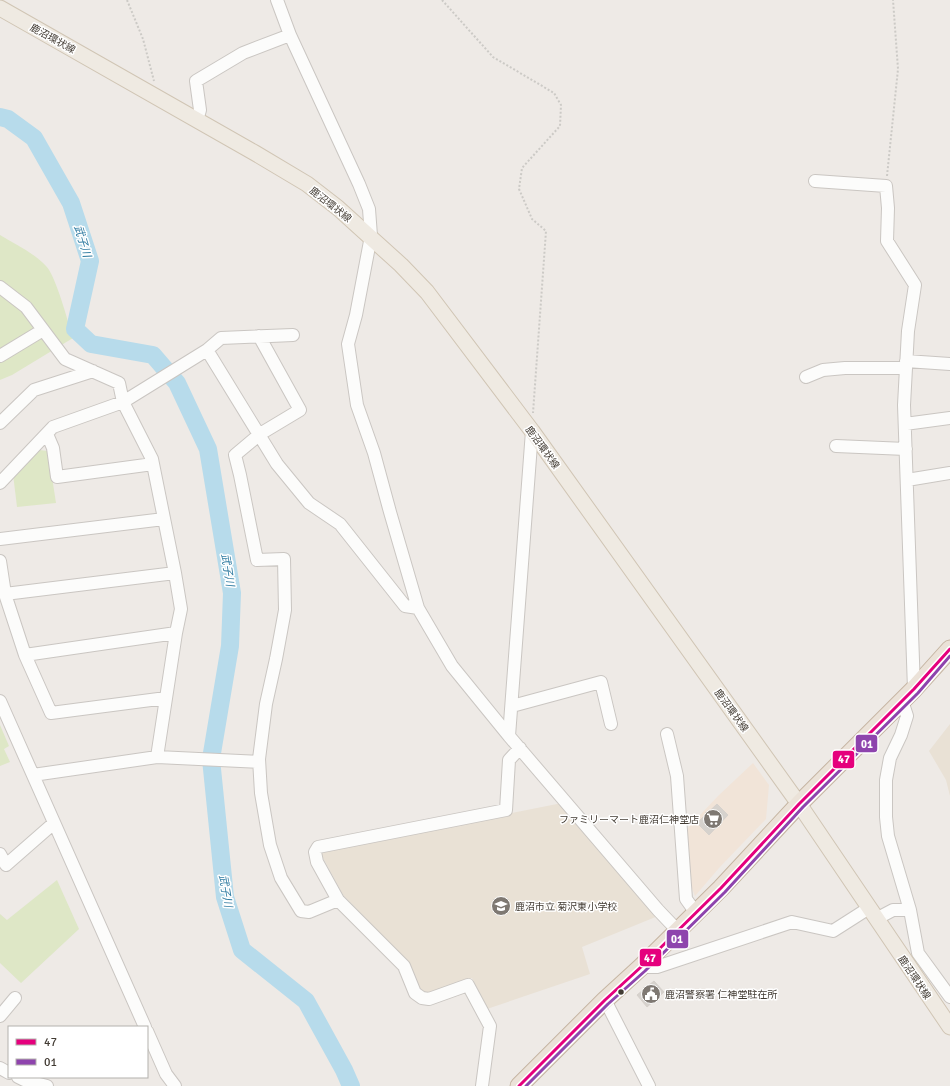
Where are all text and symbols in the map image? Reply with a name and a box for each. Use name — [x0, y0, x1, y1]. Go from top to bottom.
street label: 鹿沼環状線 — [28, 22, 77, 56]
street label: 鹿沼環状線 — [307, 185, 354, 225]
water label: 武子川 — [71, 223, 94, 260]
street label: 鹿沼環状線 — [523, 424, 562, 471]
water label: 武子川 — [219, 553, 237, 588]
street label: 鹿沼環状線 — [712, 687, 751, 734]
line badge: 01 — [855, 734, 878, 753]
text: 01 — [861, 738, 873, 751]
line badge: 47 — [832, 750, 855, 769]
text: 47 — [838, 753, 850, 766]
supermarket icon: ファミリーマート鹿沼仁神堂店 — [702, 808, 724, 830]
place label: ファミリーマート鹿沼仁神堂店 — [559, 814, 699, 826]
water label: 武子川 — [216, 874, 235, 909]
school or university icon: 鹿沼市立 菊沢東小学校 — [490, 895, 512, 917]
place label: 鹿沼市立 菊沢東小学校 — [515, 901, 617, 913]
line badge: 01 — [666, 929, 689, 949]
text: 01 — [671, 933, 683, 946]
line badge: 47 — [639, 948, 662, 967]
text: 47 — [644, 952, 656, 965]
street label: 鹿沼環状線 — [895, 953, 933, 1002]
public building icon: 鹿沼警察署 仁神堂駐在所 — [640, 983, 662, 1005]
unlabelled marker — [616, 987, 626, 997]
place label: 鹿沼警察署 仁神堂駐在所 — [665, 989, 777, 1001]
legend — [8, 1026, 148, 1078]
text: 47 — [44, 1035, 57, 1050]
text: 01 — [44, 1055, 57, 1070]

